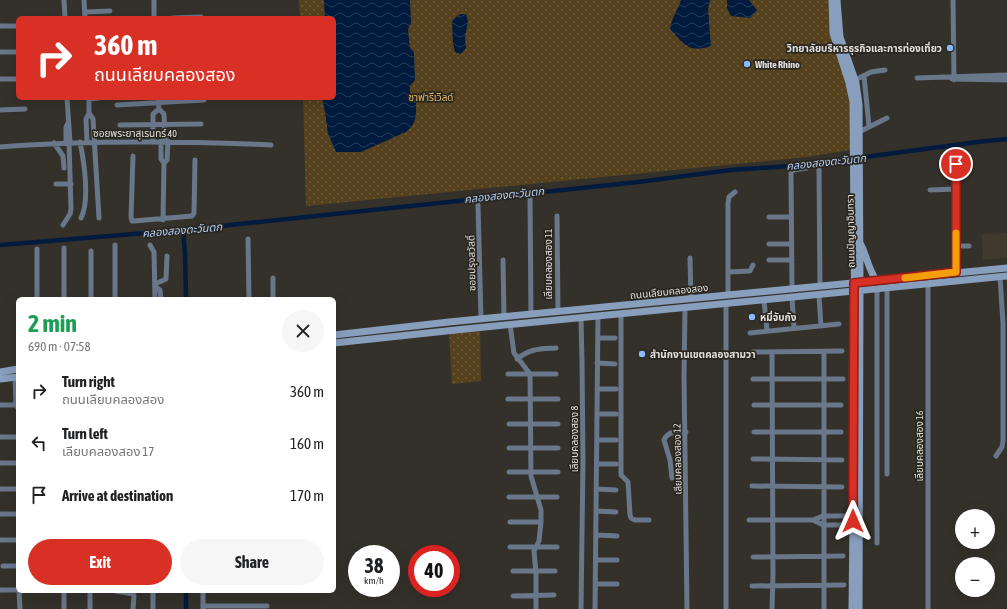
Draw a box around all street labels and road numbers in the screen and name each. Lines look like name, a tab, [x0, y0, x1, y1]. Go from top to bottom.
street label: ซอยพระยาสุเรนทร์ 40	[93, 128, 177, 140]
street label: ถนนปัญญาอินทรา	[844, 194, 857, 268]
street label: เลียบคลองสอง 11	[543, 228, 554, 300]
street label: ซอยปรุงสวัสดิ์	[465, 235, 478, 291]
street label: ถนนเลียบคลองสอง	[629, 282, 709, 301]
street label: เลียบคลองสอง 8	[569, 406, 580, 472]
street label: เลียบคลองสอง 16	[914, 410, 925, 482]
street label: เลียบคลองสอง 12	[671, 423, 684, 495]

